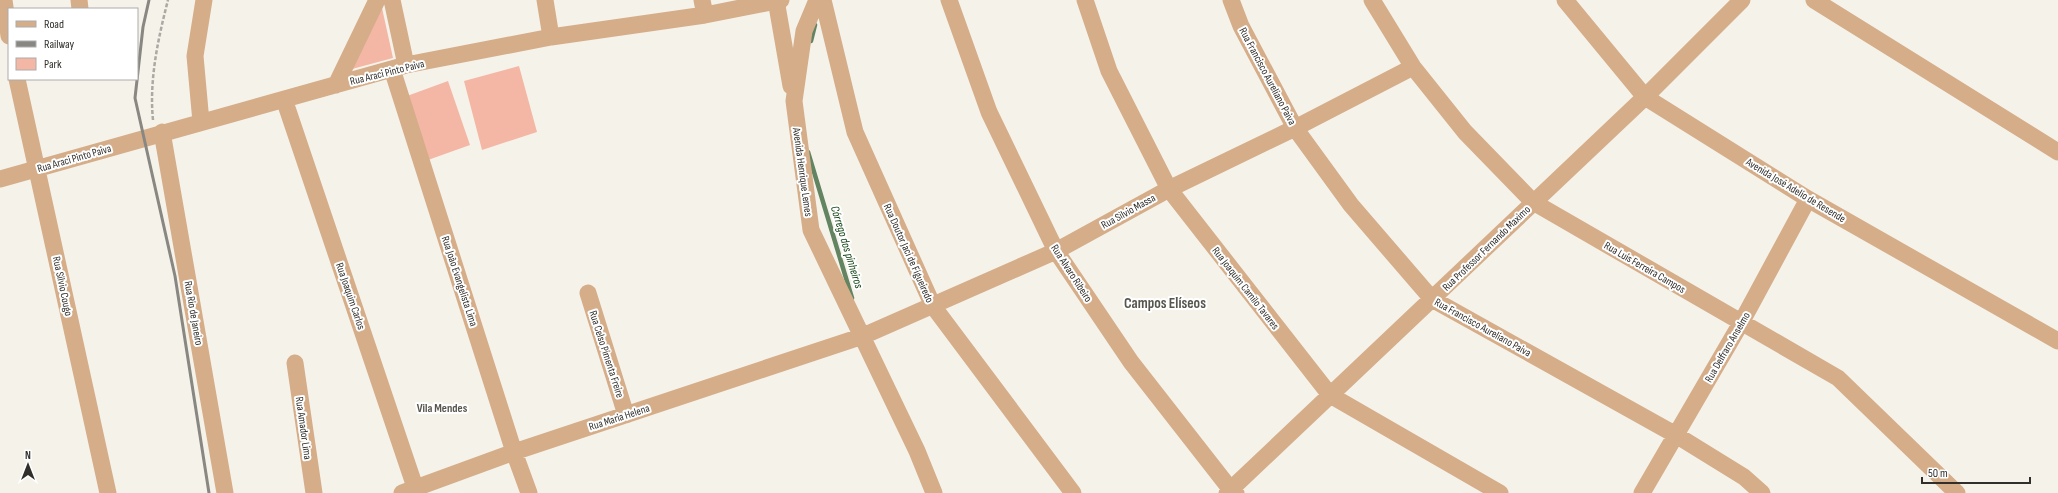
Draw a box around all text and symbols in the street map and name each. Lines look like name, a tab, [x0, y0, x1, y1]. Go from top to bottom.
legend	[8, 8, 138, 80]
text: Road	[44, 17, 64, 32]
street label: Rua Francisco Aureliano Paiva	[1236, 25, 1299, 127]
text: Railway	[44, 37, 75, 52]
text: Park	[44, 57, 62, 72]
street label: Rua Araci Pinto Paiva	[349, 57, 426, 88]
street label: Avenida Henrique Lemes	[790, 126, 815, 217]
street label: Rua Araci Pinto Paiva	[36, 142, 113, 175]
street label: Avenida José Adelio de Resende	[1743, 155, 1848, 225]
street label: Rua Silvio Massa	[1099, 191, 1158, 232]
street label: Rua Doutor Jaci de Figueiredo	[881, 202, 936, 305]
street label: Rua Professor Fernando Maximo	[1440, 203, 1533, 294]
water label: Córrego dos pinheiros	[827, 204, 866, 291]
street label: Rua João Evangelista Lima	[439, 234, 480, 328]
street label: Rua Luis Ferreira Campos	[1602, 239, 1688, 296]
street label: Rua Alvaro Ribeiro	[1048, 242, 1095, 305]
street label: Rua Joaquim Camilo Tavares	[1209, 244, 1282, 332]
street label: Rua Silvio Cougo	[50, 255, 75, 317]
street label: Rua Joaquim Carlos	[333, 261, 368, 331]
street label: Rua Rio de Janeiro	[181, 280, 206, 347]
district label: Campos Elíseos	[1124, 294, 1206, 313]
street label: Rua Francisco Aureliano Paiva	[1432, 296, 1533, 359]
street label: Rua Celso Pimenta Freire	[586, 309, 627, 399]
street label: Rua Delfraro Anselmo	[1702, 309, 1753, 385]
street label: Rua Amador Lima	[293, 396, 314, 460]
district label: Vila Mendes	[417, 401, 468, 416]
street label: Rua Maria Helena	[587, 402, 651, 433]
north arrow	[8, 445, 48, 485]
text: N	[25, 449, 31, 462]
scale bar	[1922, 459, 2030, 485]
text: 50 m	[1928, 466, 1948, 481]

